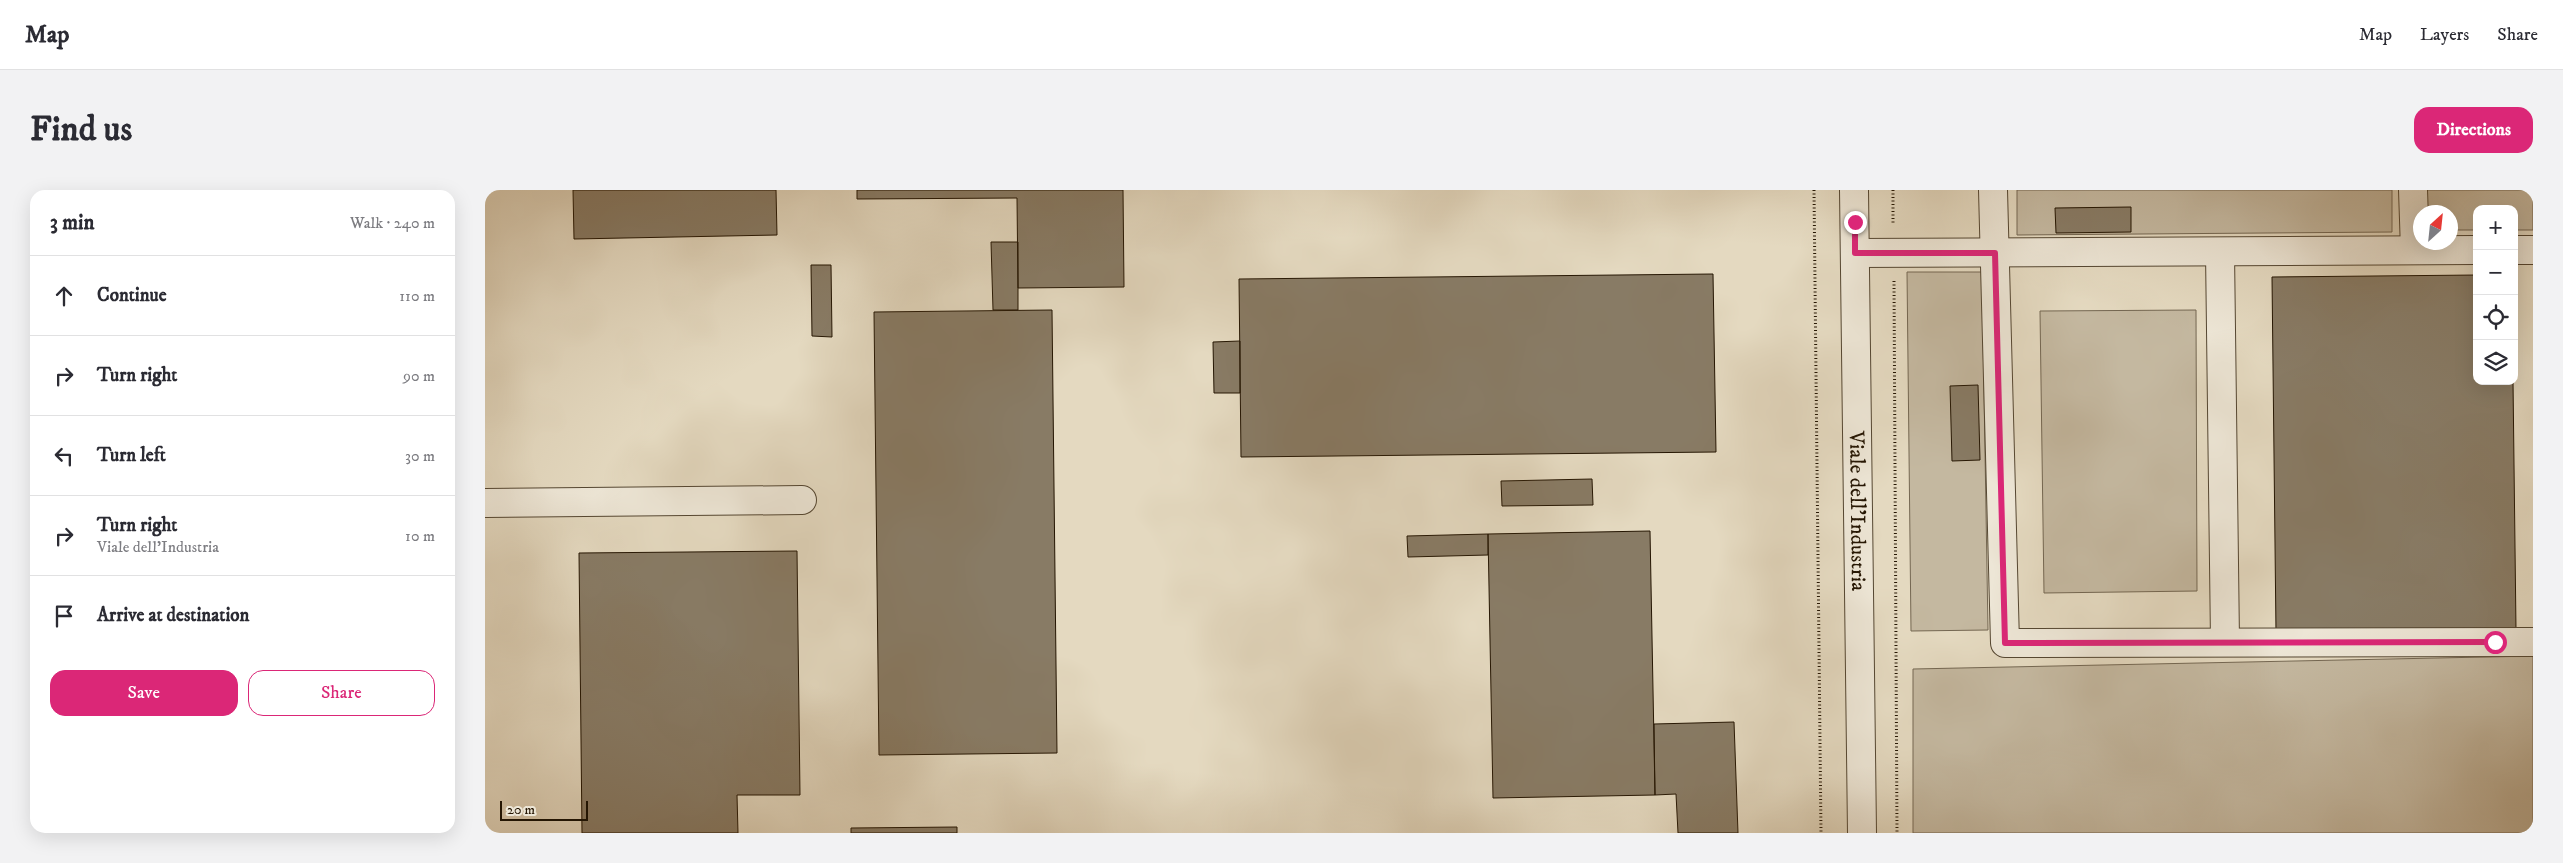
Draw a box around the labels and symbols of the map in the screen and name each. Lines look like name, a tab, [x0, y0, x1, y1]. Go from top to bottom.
north arrow	[2413, 205, 2458, 250]
route end	[1844, 211, 1867, 234]
street label: Viale dell'Industria	[1843, 430, 1871, 591]
route start	[2484, 631, 2507, 654]
scale bar	[500, 798, 587, 821]

